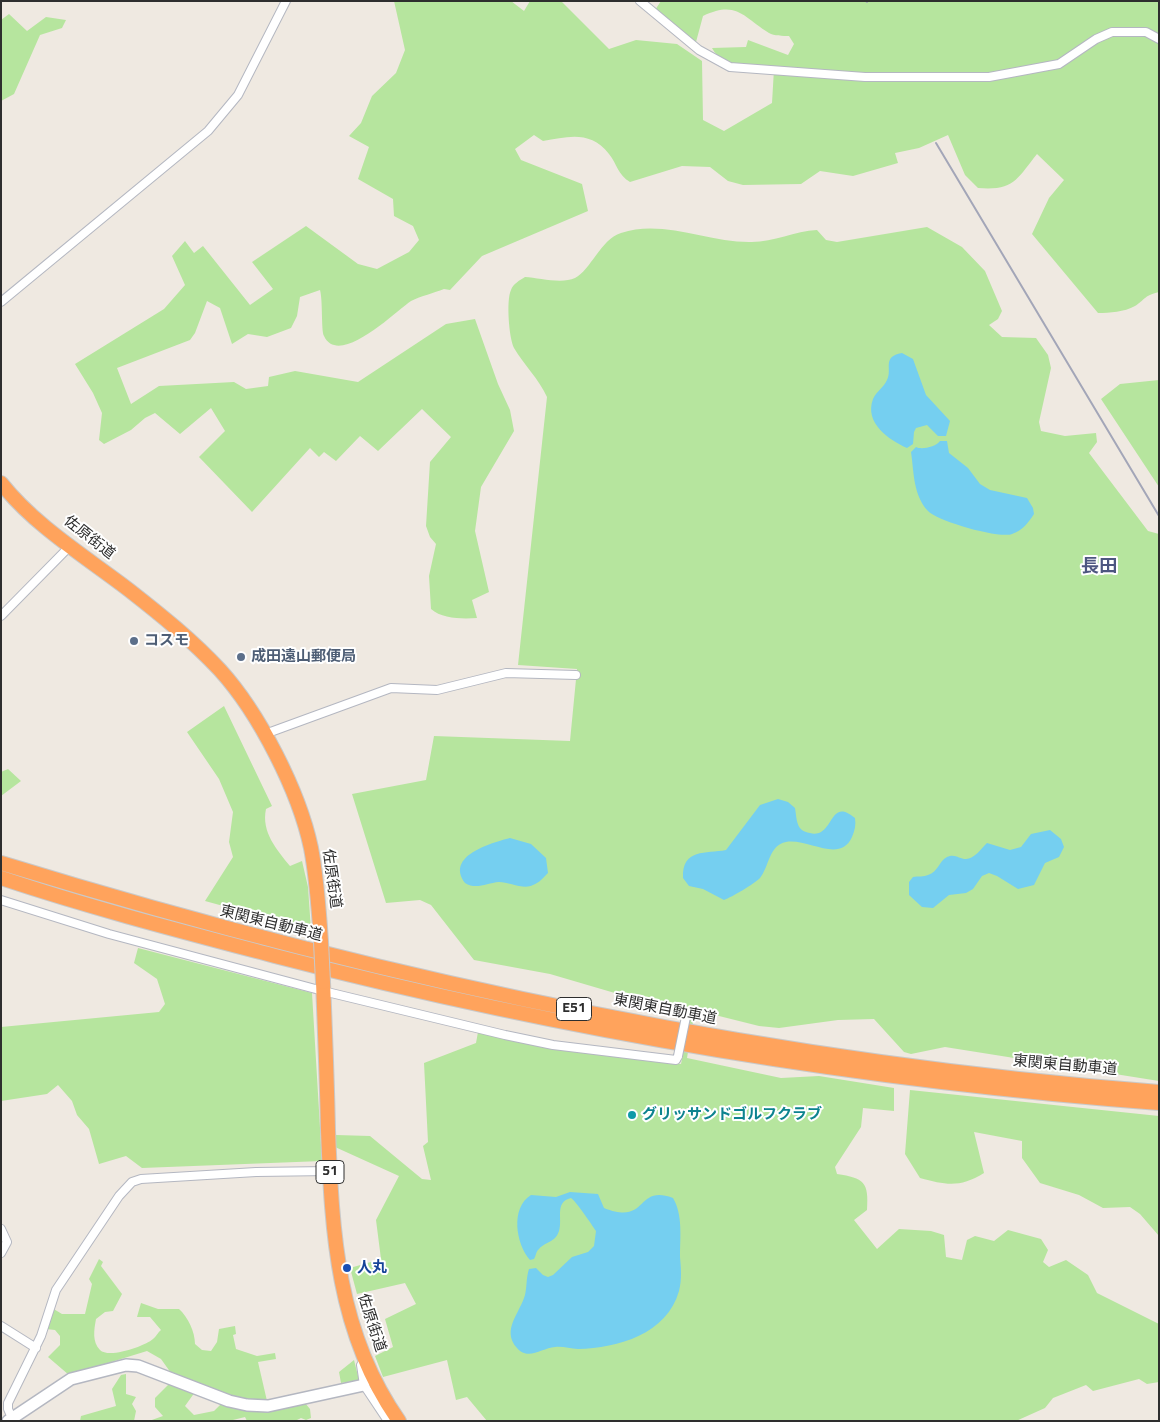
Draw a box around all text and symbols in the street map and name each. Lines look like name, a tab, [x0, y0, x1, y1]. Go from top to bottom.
street label: 佐原街道	[60, 512, 118, 564]
district label: 長田	[1081, 557, 1117, 579]
place label: コスモ	[144, 632, 189, 650]
marker: コスモ	[128, 635, 140, 647]
place label: 成田遠山郵便局	[251, 648, 356, 666]
marker: 成田遠山郵便局	[235, 651, 247, 663]
street label: 佐原街道	[318, 848, 344, 910]
street label: 東関東自動車道	[218, 903, 324, 945]
street label: 東関東自動車道	[612, 991, 718, 1029]
road number: E51	[556, 998, 592, 1021]
street label: 東関東自動車道	[1012, 1052, 1118, 1080]
place label: グリッサンドゴルフクラブ	[642, 1106, 822, 1124]
marker: グリッサンドゴルフクラブ	[626, 1109, 638, 1121]
road number: 51	[316, 1160, 344, 1184]
place label: 人丸	[357, 1259, 387, 1277]
marker: 人丸	[341, 1262, 353, 1274]
street label: 佐原街道	[353, 1292, 389, 1354]

